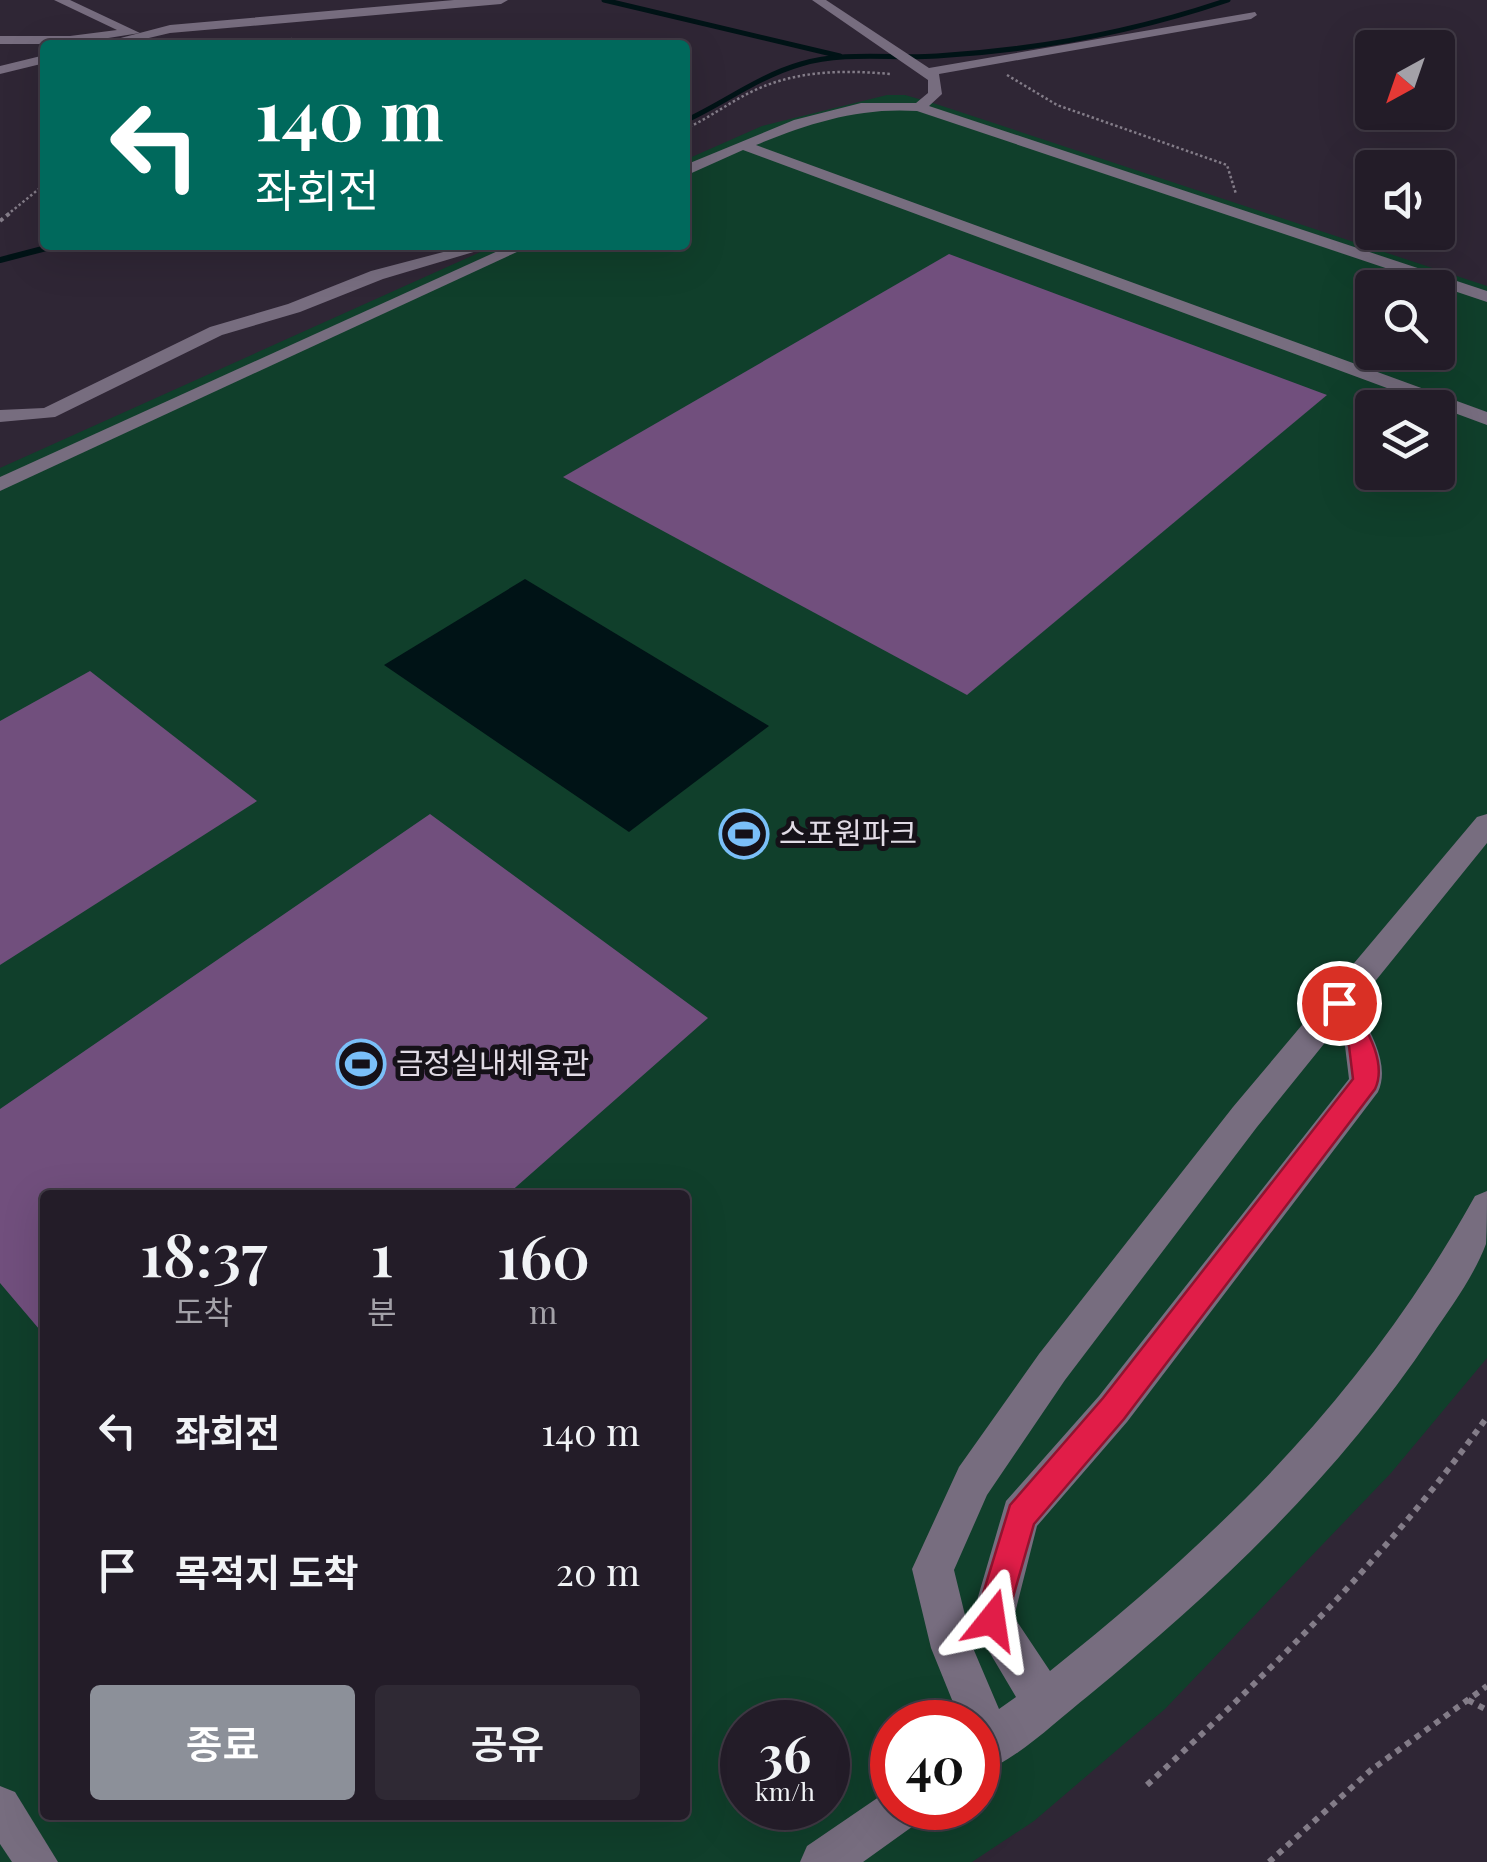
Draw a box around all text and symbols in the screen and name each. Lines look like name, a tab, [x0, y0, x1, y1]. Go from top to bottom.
north arrow	[1355, 30, 1455, 130]
map controls	[1355, 30, 1455, 490]
text: 140 m	[255, 65, 444, 159]
icon: left	[90, 80, 220, 210]
button: sound	[1355, 150, 1455, 250]
text: 좌회전	[255, 158, 379, 218]
button: search	[1355, 270, 1455, 370]
button: layers	[1355, 390, 1455, 490]
sports icon: 스포원파크	[718, 808, 770, 860]
place label: 스포원파크	[779, 812, 917, 852]
pin	[1297, 961, 1382, 1046]
icon: arrive	[1312, 976, 1367, 1031]
sports icon: 금정실내체육관	[335, 1038, 387, 1090]
place label: 금정실내체육관	[396, 1042, 589, 1082]
text: 18:37	[140, 1212, 267, 1292]
text: 1	[371, 1212, 393, 1292]
text: 160	[497, 1214, 590, 1294]
text: 도착	[174, 1289, 233, 1332]
text: 분	[367, 1289, 397, 1332]
text: m	[529, 1289, 558, 1332]
icon: left	[90, 1403, 145, 1458]
text: 140 m	[541, 1405, 640, 1456]
text: 좌회전	[175, 1406, 280, 1457]
icon: arrive	[90, 1543, 145, 1598]
text: 20 m	[556, 1545, 640, 1596]
text: 목적지 도착	[175, 1546, 359, 1597]
position arrow	[940, 1568, 1044, 1672]
button: 종료	[90, 1685, 355, 1800]
button: 공유	[375, 1685, 640, 1800]
speed limit sign: 40	[870, 1700, 1000, 1830]
text: 36	[759, 1719, 811, 1786]
text: km/h	[755, 1774, 815, 1807]

